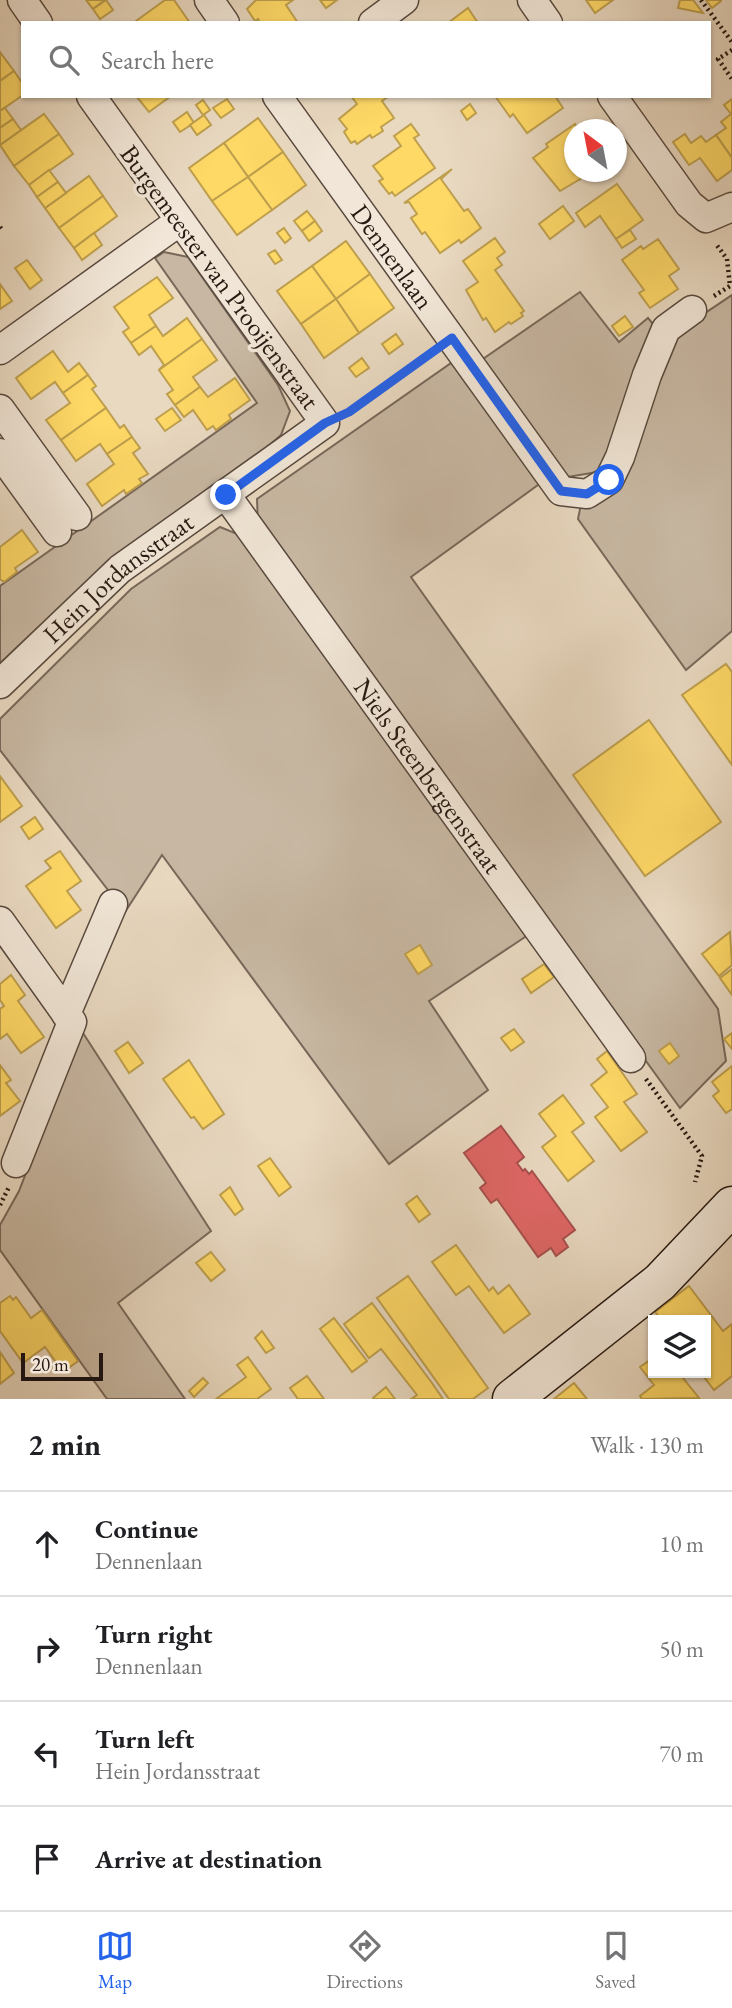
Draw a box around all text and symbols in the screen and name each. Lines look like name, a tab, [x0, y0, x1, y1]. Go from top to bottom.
search box	[21, 21, 711, 98]
icon: search	[45, 41, 83, 79]
text: Search here	[101, 43, 214, 77]
north arrow	[564, 119, 627, 182]
street label: Burgemeester van Prooijenstraat	[112, 138, 328, 416]
street label: Dennenlaan	[343, 197, 442, 316]
route start	[593, 464, 624, 495]
route end	[210, 479, 241, 510]
street label: Hein Jordansstraat	[36, 505, 200, 651]
street label: Niels Steenbergenstraat	[346, 672, 510, 880]
map controls	[648, 1315, 711, 1378]
button: layers	[648, 1315, 711, 1378]
scale bar	[21, 1350, 103, 1382]
text: 20 m	[32, 1352, 69, 1377]
text: 2 min	[28, 1425, 101, 1464]
text: Walk · 130 m	[590, 1430, 704, 1460]
text: Continue	[95, 1512, 198, 1546]
icon: ahead	[28, 1525, 66, 1563]
text: 10 m	[659, 1529, 704, 1559]
text: Dennenlaan	[95, 1546, 203, 1576]
text: Turn right	[95, 1617, 213, 1651]
icon: right	[28, 1630, 66, 1668]
text: 50 m	[659, 1634, 704, 1664]
text: Dennenlaan	[95, 1651, 203, 1681]
text: Turn left	[95, 1722, 194, 1756]
icon: left	[28, 1735, 66, 1773]
text: 70 m	[659, 1739, 704, 1769]
text: Hein Jordansstraat	[95, 1756, 260, 1786]
icon: arrive	[28, 1840, 66, 1878]
text: Arrive at destination	[95, 1842, 322, 1876]
tab: Map	[96, 1927, 134, 1994]
tab: Directions	[326, 1927, 403, 1994]
tab: Saved	[595, 1927, 636, 1994]

